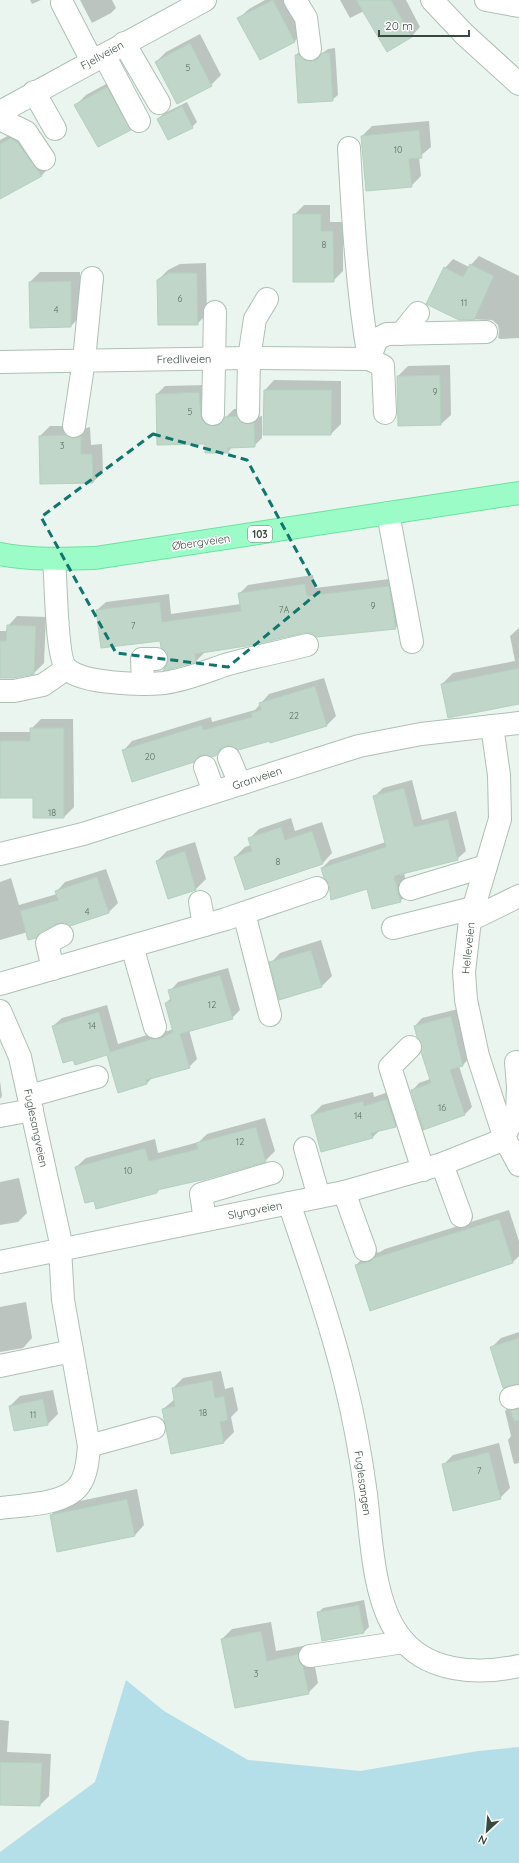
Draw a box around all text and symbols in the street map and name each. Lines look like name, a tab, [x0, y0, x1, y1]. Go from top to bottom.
scale bar	[379, 12, 469, 38]
text: 20 m	[385, 18, 413, 33]
street label: Fjellveien	[78, 37, 126, 73]
house number: 5	[186, 62, 191, 73]
house number: 10	[394, 144, 402, 155]
house number: 8	[322, 239, 327, 250]
house number: 6	[178, 293, 183, 304]
house number: 11	[461, 297, 467, 308]
house number: 4	[54, 304, 59, 315]
street label: Fredliveien	[156, 352, 212, 366]
house number: 9	[432, 386, 438, 397]
house number: 5	[188, 406, 193, 417]
house number: 3	[60, 440, 65, 451]
road number: 103	[248, 526, 272, 542]
street label: Øbergveien	[171, 531, 231, 553]
house number: 9	[370, 600, 376, 611]
house number: 7A	[279, 604, 289, 615]
house number: 7	[131, 620, 136, 631]
house number: 22	[289, 710, 299, 721]
house number: 20	[145, 751, 155, 762]
street label: Granveien	[230, 763, 284, 793]
house number: 18	[48, 807, 56, 818]
house number: 8	[276, 856, 281, 867]
house number: 4	[85, 906, 90, 917]
street label: Helleveien	[458, 921, 478, 975]
house number: 12	[208, 999, 216, 1010]
house number: 14	[88, 1020, 96, 1031]
street label: Fuglesangveien	[21, 1088, 51, 1168]
house number: 16	[438, 1102, 446, 1113]
house number: 14	[354, 1110, 362, 1121]
house number: 12	[236, 1136, 244, 1147]
house number: 10	[124, 1165, 132, 1176]
street label: Slyngveien	[227, 1198, 283, 1222]
house number: 18	[199, 1407, 207, 1418]
house number: 11	[30, 1409, 36, 1420]
street label: Fuglesangen	[352, 1450, 374, 1516]
house number: 7	[477, 1465, 482, 1476]
house number: 3	[254, 1668, 259, 1679]
north arrow	[467, 1811, 507, 1851]
text: N	[476, 1832, 489, 1848]

